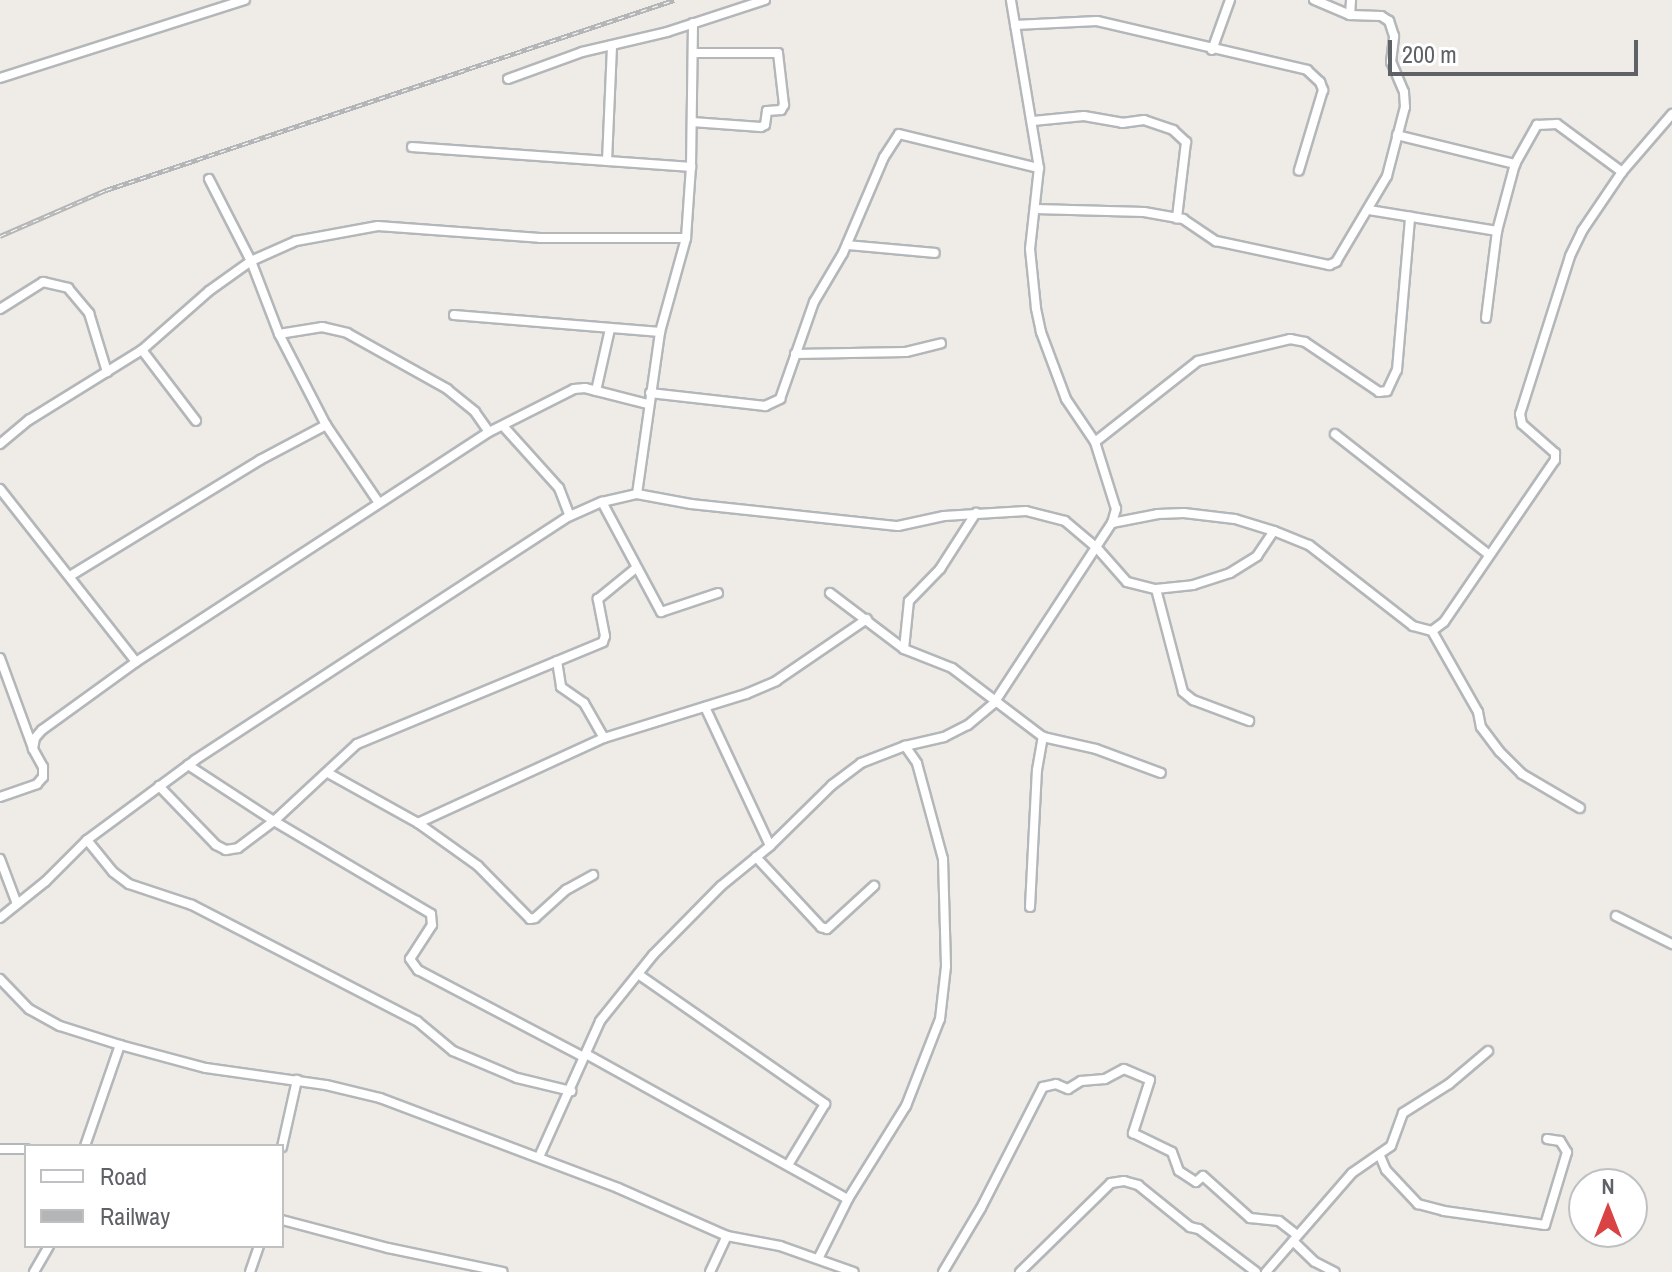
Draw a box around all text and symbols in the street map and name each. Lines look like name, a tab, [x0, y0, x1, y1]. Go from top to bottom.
scale bar	[1392, 24, 1642, 74]
text: 200 m	[1402, 38, 1457, 70]
legend	[24, 1144, 284, 1248]
text: Road	[100, 1160, 147, 1192]
north arrow	[1568, 1168, 1648, 1248]
text: N	[1601, 1171, 1615, 1201]
text: Railway	[100, 1200, 170, 1232]

